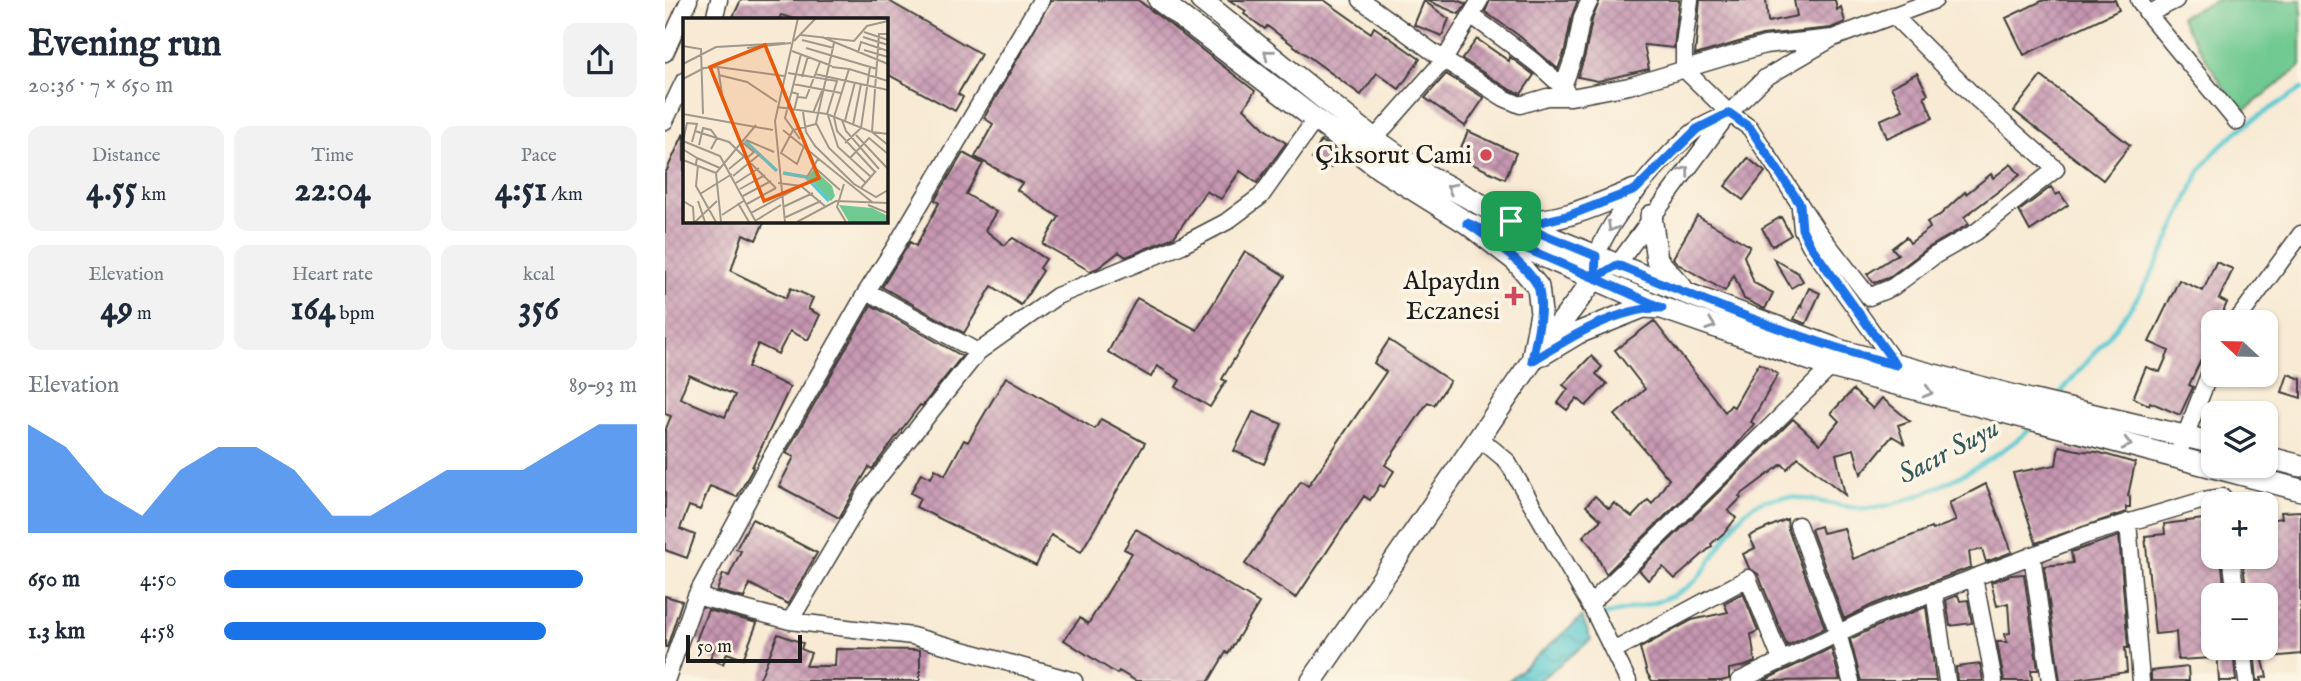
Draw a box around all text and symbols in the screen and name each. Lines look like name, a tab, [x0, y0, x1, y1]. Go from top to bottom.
inset map	[683, 18, 887, 222]
text: Evening run	[28, 21, 222, 69]
button: share	[563, 23, 637, 97]
one-way arrow	[1263, 50, 1276, 62]
text: 20:36 · 7 × 650 m	[28, 71, 173, 100]
place label: Çıksorut Cami	[1315, 139, 1472, 172]
text: Distance	[92, 144, 161, 168]
text: Time	[311, 144, 354, 168]
text: Pace	[521, 144, 557, 168]
marker: Çıksorut Cami	[1478, 147, 1494, 163]
one-way arrow	[1677, 166, 1690, 178]
text: 4.55	[86, 168, 137, 213]
text: 22:04	[294, 168, 371, 213]
text: 4:51	[495, 168, 547, 213]
text: km	[137, 183, 166, 207]
text: /km	[547, 183, 583, 207]
one-way arrow	[1446, 183, 1458, 196]
pin	[1481, 191, 1541, 251]
icon: arrive	[1492, 202, 1530, 240]
one-way arrow	[1607, 220, 1620, 233]
text: Elevation	[88, 263, 164, 287]
text: Heart rate	[292, 263, 373, 287]
text: kcal	[523, 263, 555, 287]
place label: Alpaydın Eczanesi	[1402, 265, 1500, 328]
text: 49	[101, 287, 133, 332]
text: 164	[290, 287, 335, 332]
text: 356	[519, 287, 559, 332]
marker: Alpaydın Eczanesi	[1506, 288, 1522, 304]
text: m	[133, 302, 152, 326]
text: bpm	[335, 302, 375, 326]
north arrow	[2201, 310, 2279, 387]
map controls	[2201, 310, 2278, 660]
one-way arrow	[1704, 317, 1716, 331]
text: Elevation	[28, 371, 119, 400]
text: 89–93 m	[569, 371, 637, 400]
one-way arrow	[1922, 384, 1934, 398]
button: layers	[2201, 401, 2278, 478]
water label: Sacır Suyu	[1892, 411, 2006, 493]
one-way arrow	[2121, 436, 2133, 450]
button: +	[2201, 492, 2278, 569]
text: 650 m	[28, 565, 80, 594]
text: 4:50	[140, 565, 177, 594]
button: −	[2201, 583, 2278, 660]
text: 1.3 km	[28, 617, 85, 646]
text: 4:58	[140, 617, 175, 646]
scale bar	[686, 632, 801, 664]
text: 50 m	[697, 635, 732, 659]

